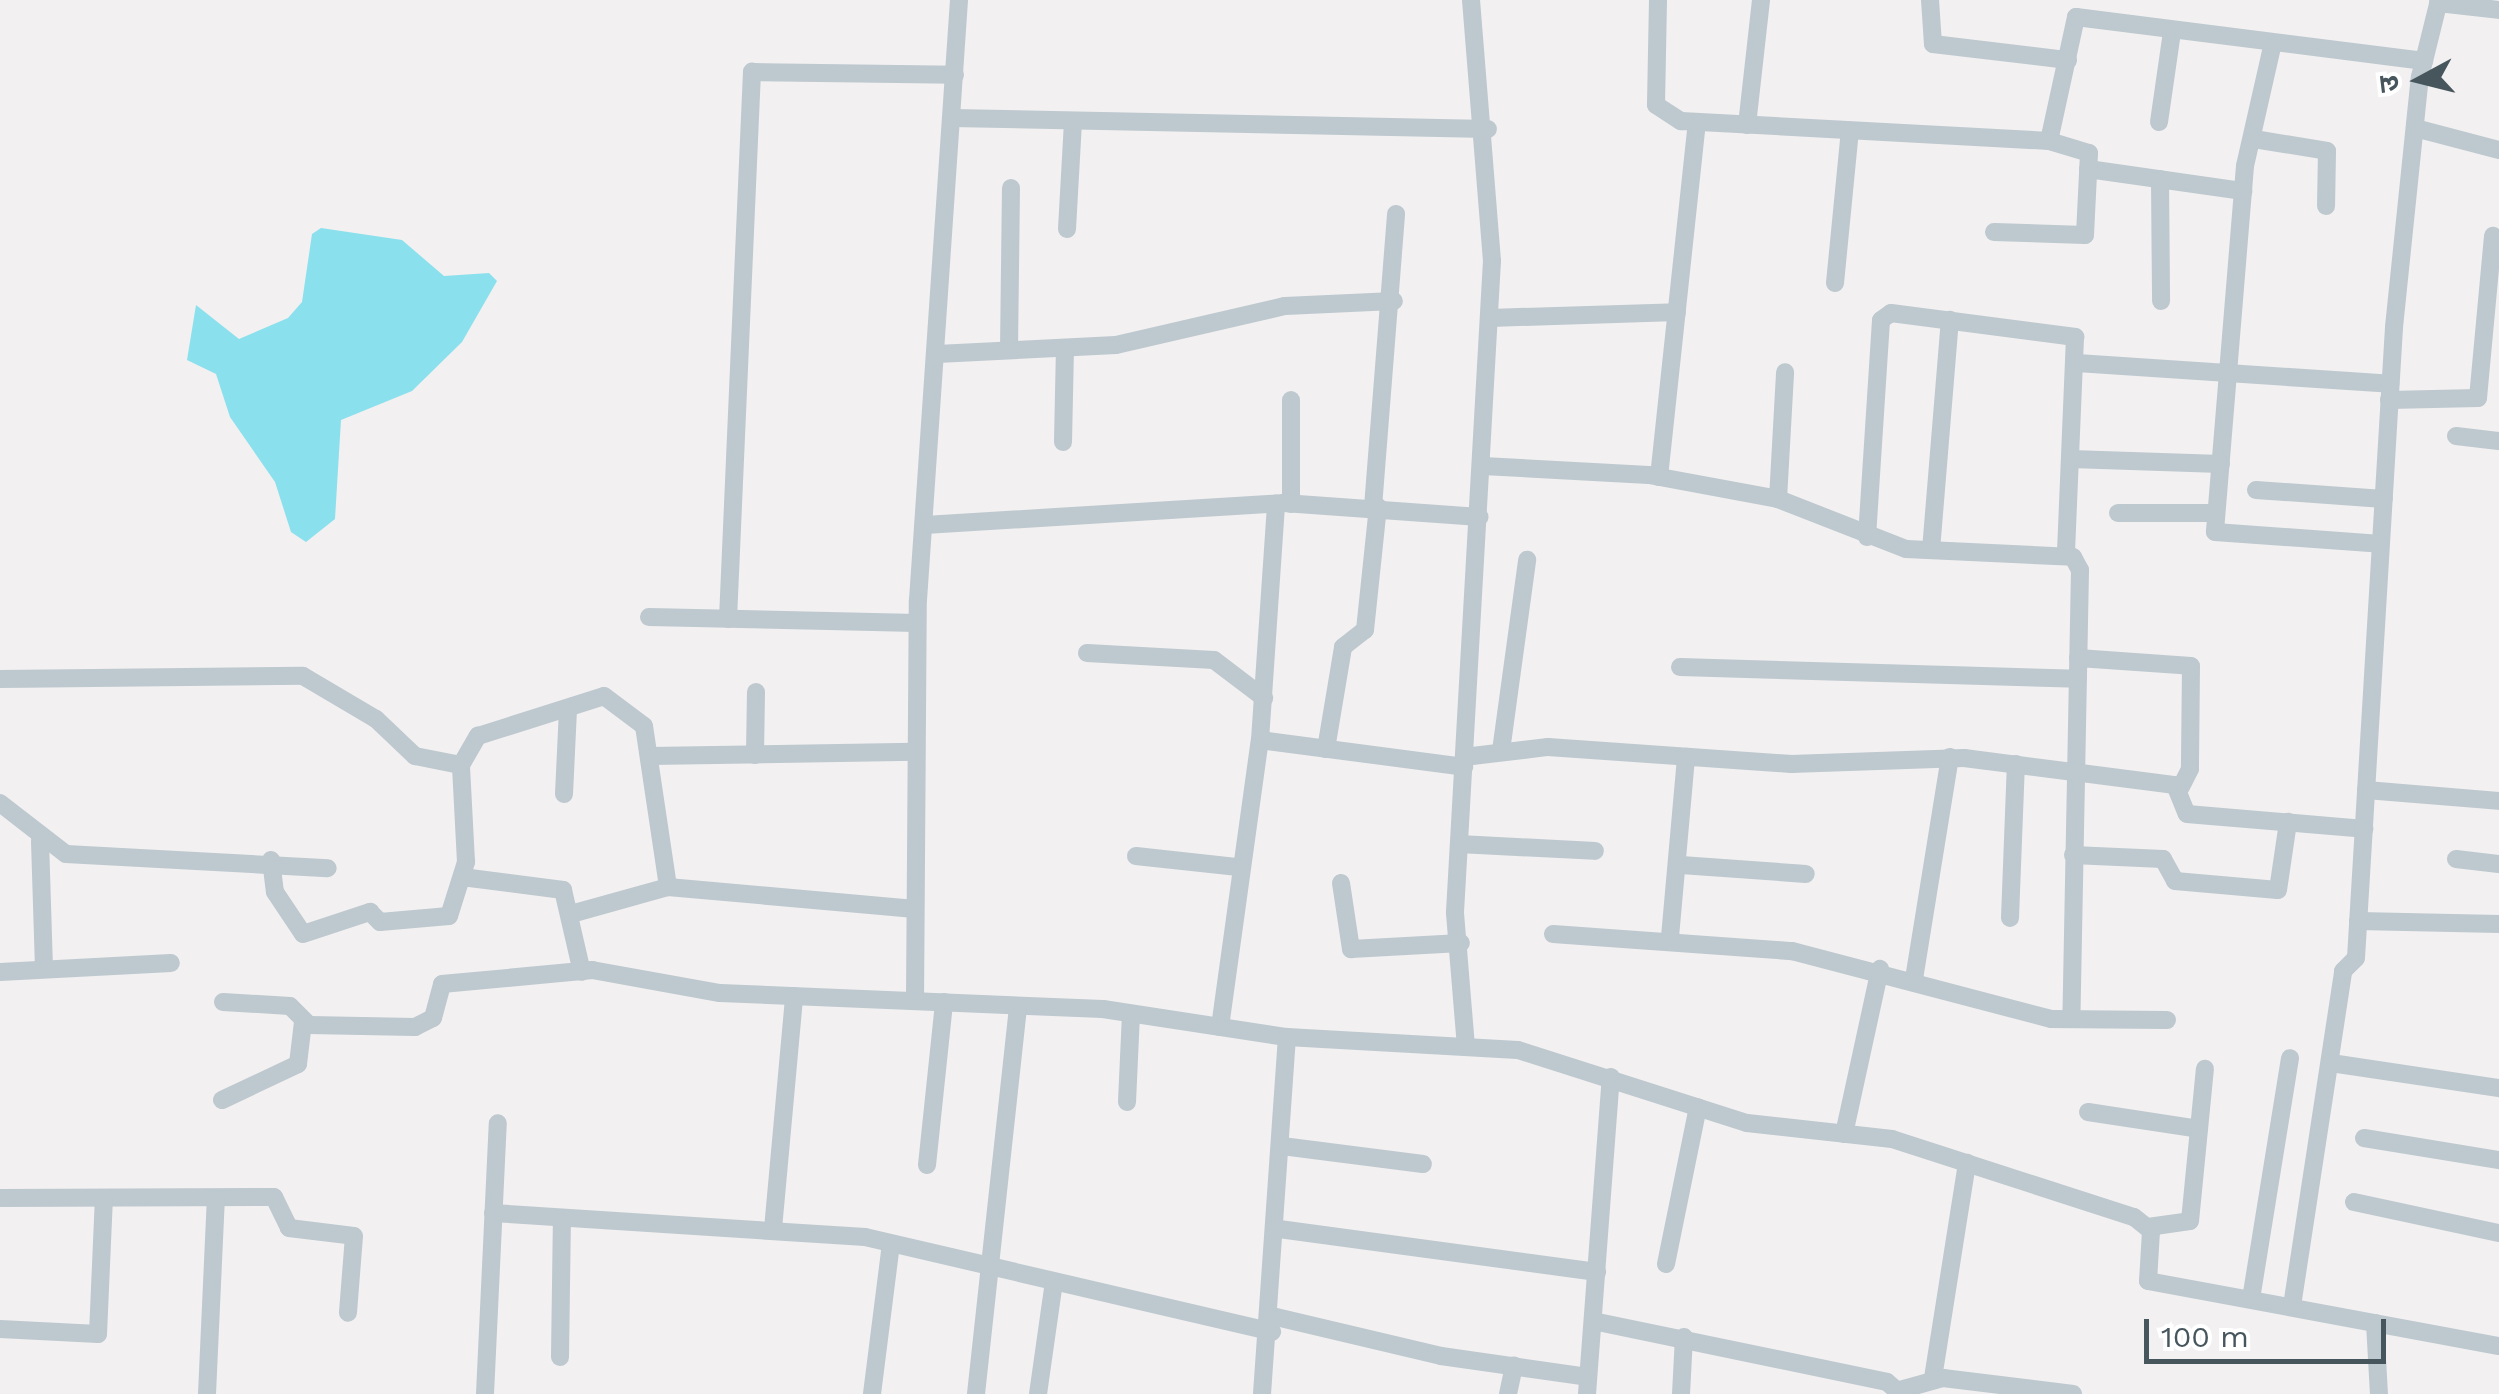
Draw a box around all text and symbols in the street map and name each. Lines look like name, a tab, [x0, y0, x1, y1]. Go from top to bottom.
north arrow	[2369, 30, 2469, 130]
text: उ	[2371, 74, 2406, 94]
scale bar	[2149, 1299, 2392, 1361]
text: 100 m	[2161, 1319, 2249, 1354]

